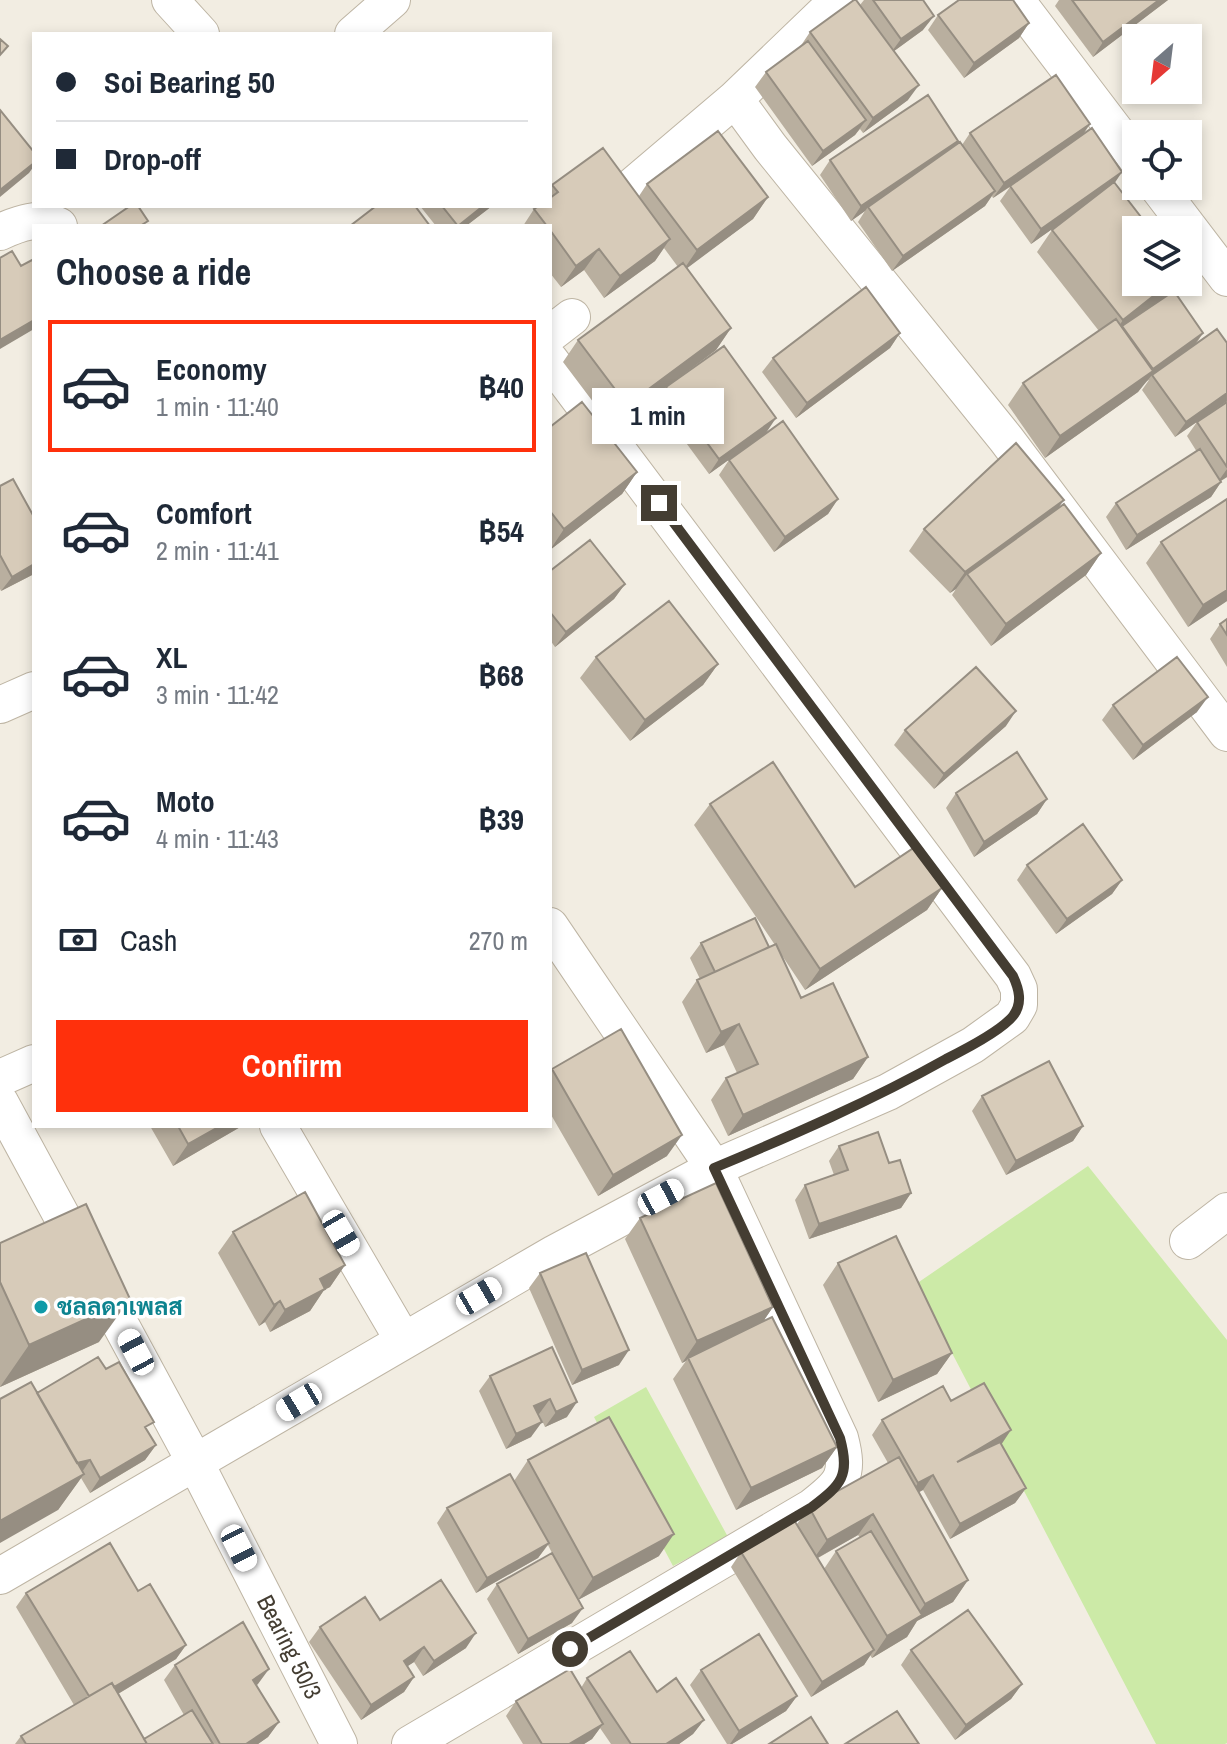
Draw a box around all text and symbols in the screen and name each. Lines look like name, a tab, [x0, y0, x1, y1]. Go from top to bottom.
north arrow	[1122, 24, 1202, 104]
map controls	[1122, 24, 1202, 296]
text: Soi Bearing 50	[104, 62, 275, 102]
button: locate	[1122, 120, 1202, 200]
text: Drop-off	[104, 139, 201, 179]
button: layers	[1122, 216, 1202, 296]
text: Choose a ride	[56, 248, 251, 296]
text: Economy	[156, 349, 267, 389]
icon: car	[60, 350, 132, 422]
text: ฿40	[479, 367, 524, 407]
callout: 1 min	[593, 387, 725, 443]
text: 1 min · 11:40	[156, 389, 279, 424]
text: 1 min	[630, 398, 686, 433]
route end	[641, 485, 677, 521]
text: Comfort	[156, 493, 252, 533]
icon: car	[60, 494, 132, 566]
text: ฿54	[479, 511, 524, 551]
text: 2 min · 11:41	[156, 533, 279, 568]
text: XL	[156, 637, 187, 677]
icon: car	[60, 638, 132, 710]
text: ฿68	[479, 655, 524, 695]
text: 3 min · 11:42	[156, 677, 279, 712]
text: Moto	[156, 781, 215, 821]
icon: car	[60, 782, 132, 854]
text: ฿39	[479, 799, 524, 839]
text: 4 min · 11:43	[156, 821, 279, 856]
icon: cash	[56, 918, 100, 962]
text: Cash	[120, 920, 177, 960]
text: 270 m	[469, 923, 528, 958]
button: Confirm	[56, 1020, 528, 1112]
car	[634, 1175, 688, 1219]
car	[319, 1206, 363, 1260]
car	[452, 1274, 506, 1318]
place label: ชลลดาเพลส	[57, 1290, 183, 1322]
marker: ชลลดาเพลส	[32, 1298, 50, 1316]
car	[114, 1325, 158, 1379]
car	[272, 1379, 326, 1425]
car	[217, 1521, 261, 1575]
street label: Bearing 50/3	[250, 1589, 330, 1704]
route start	[552, 1631, 588, 1667]

